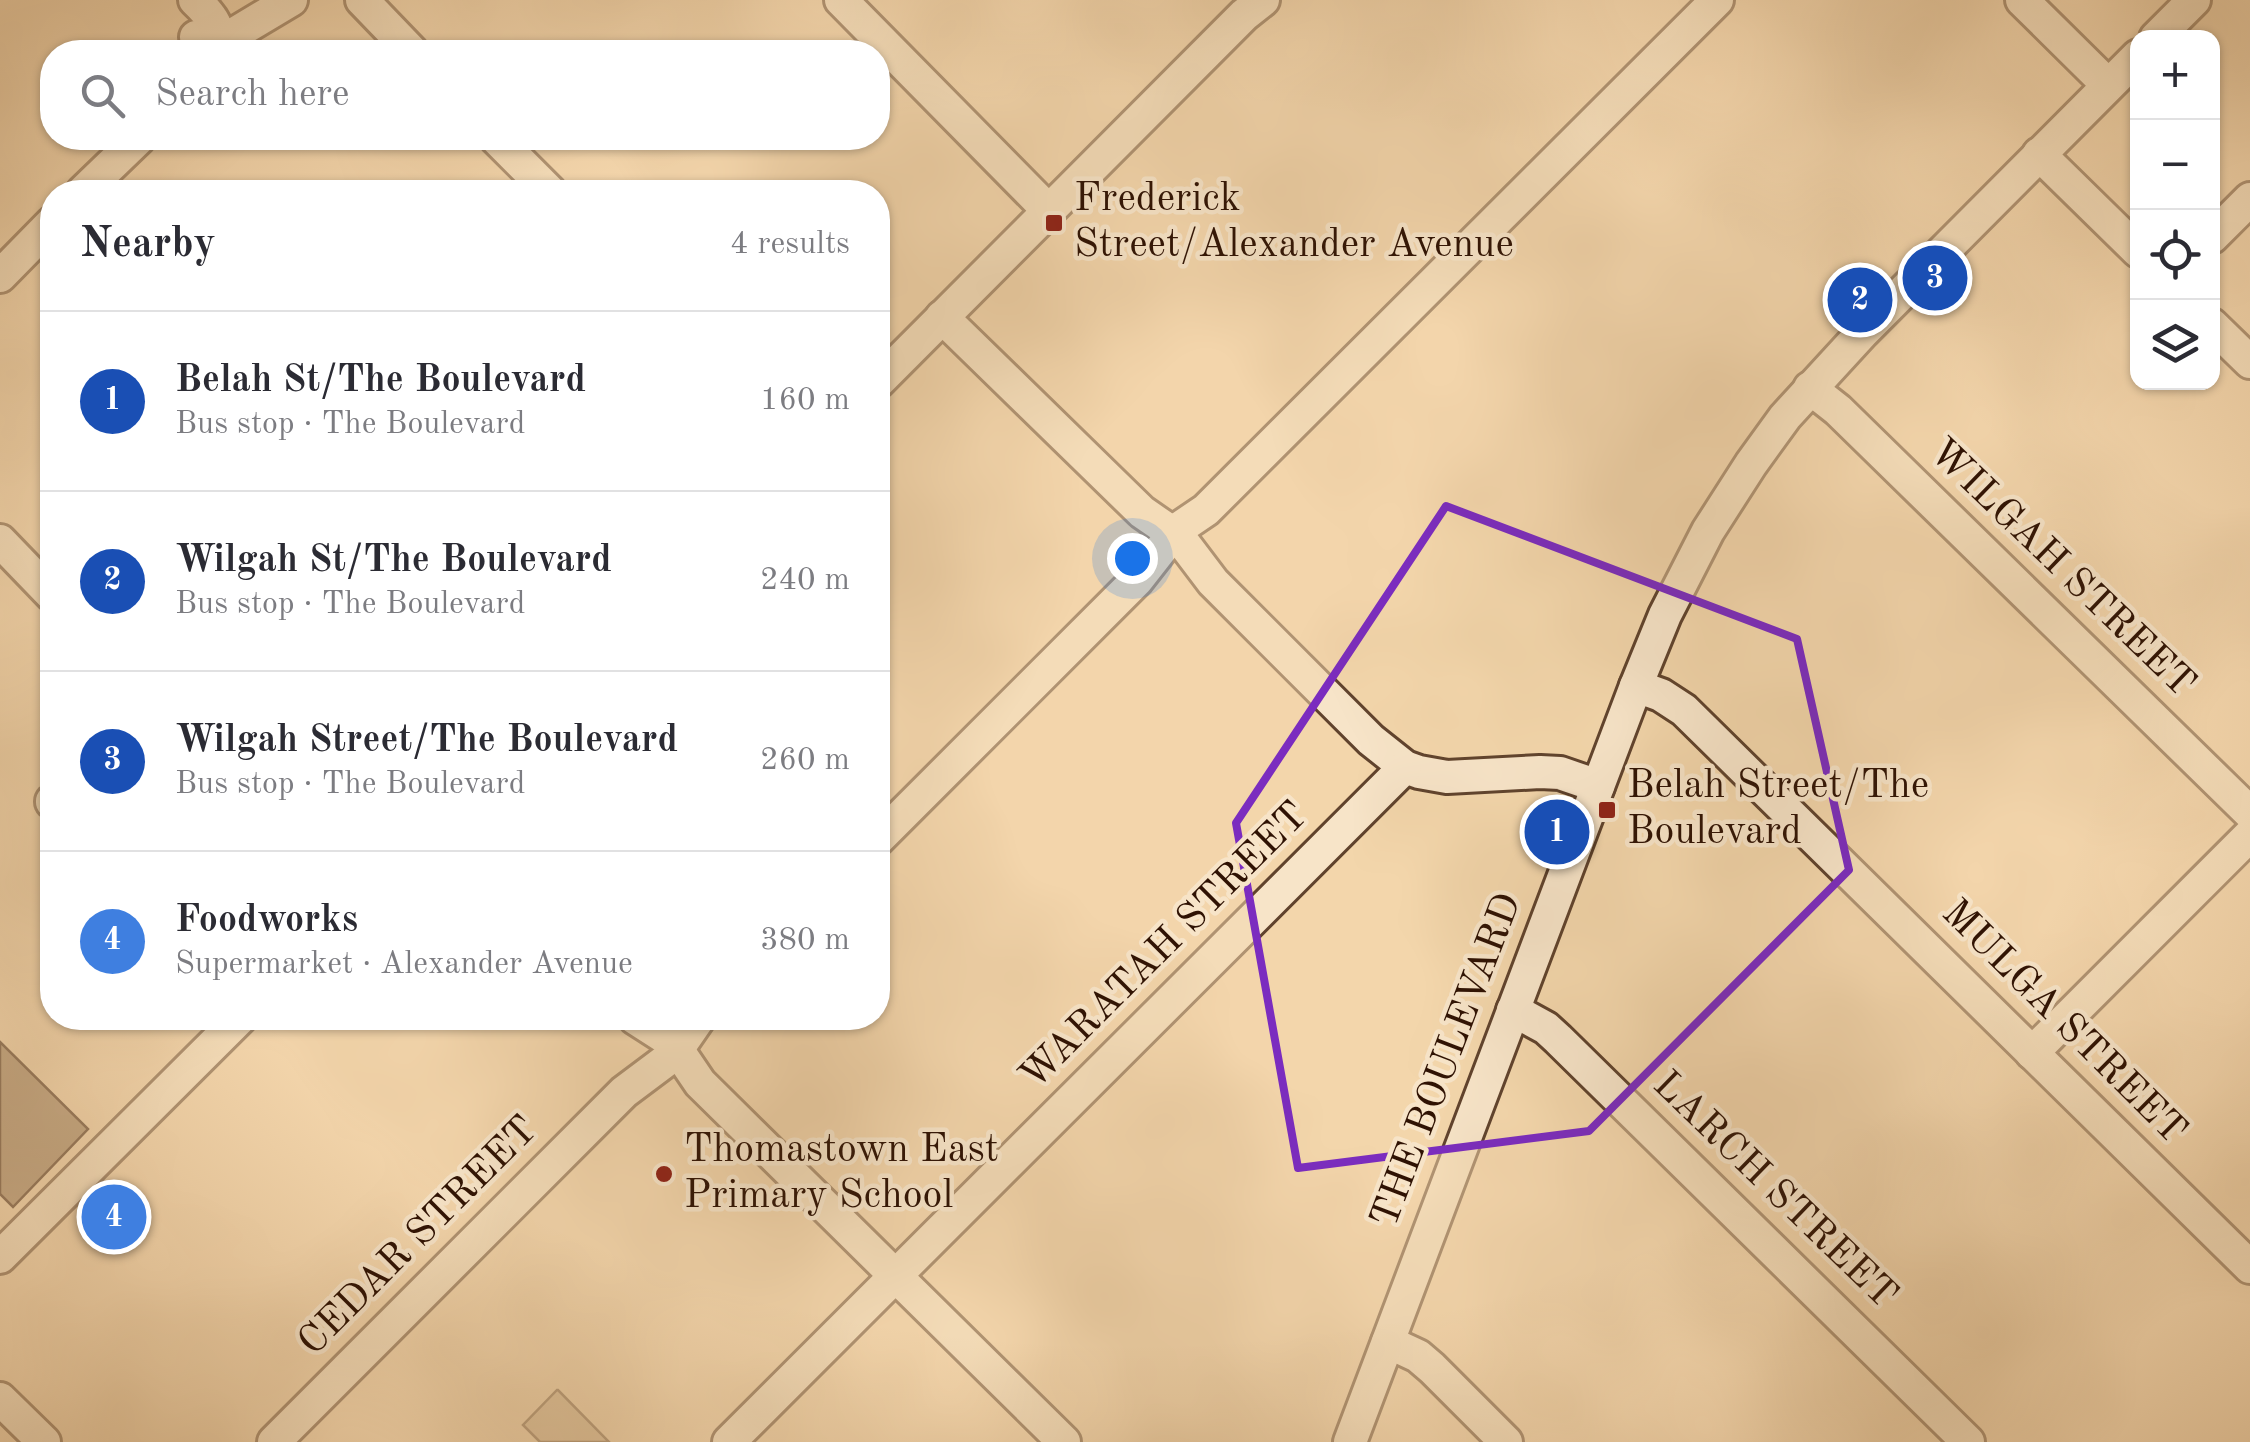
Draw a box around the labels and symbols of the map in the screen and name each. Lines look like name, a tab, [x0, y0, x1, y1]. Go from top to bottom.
place label: Frederick Street/Alexander Avenue	[1074, 180, 1514, 266]
marker: Frederick Street/Alexander Avenue	[1043, 212, 1065, 234]
pin: 3	[1902, 240, 1968, 316]
pin: 2	[1828, 262, 1892, 338]
street label: WILGAH STREET	[1921, 432, 2201, 706]
your location	[1107, 533, 1158, 584]
place label: Belah Street/The Boulevard	[1627, 767, 1929, 853]
pin: 1	[1524, 794, 1590, 870]
street label: WARATAH STREET	[1014, 796, 1316, 1098]
marker: Belah Street/The Boulevard	[1596, 799, 1618, 821]
street label: THE BOULEVARD	[1366, 888, 1530, 1234]
street label: MULGA STREET	[1933, 893, 2193, 1153]
street label: LARCH STREET	[1645, 1065, 1903, 1317]
street label: CEDAR STREET	[292, 1110, 546, 1364]
place label: Thomastown East Primary School	[684, 1131, 999, 1217]
marker: Thomastown East Primary School	[653, 1163, 675, 1185]
pin: 4	[82, 1180, 146, 1254]

